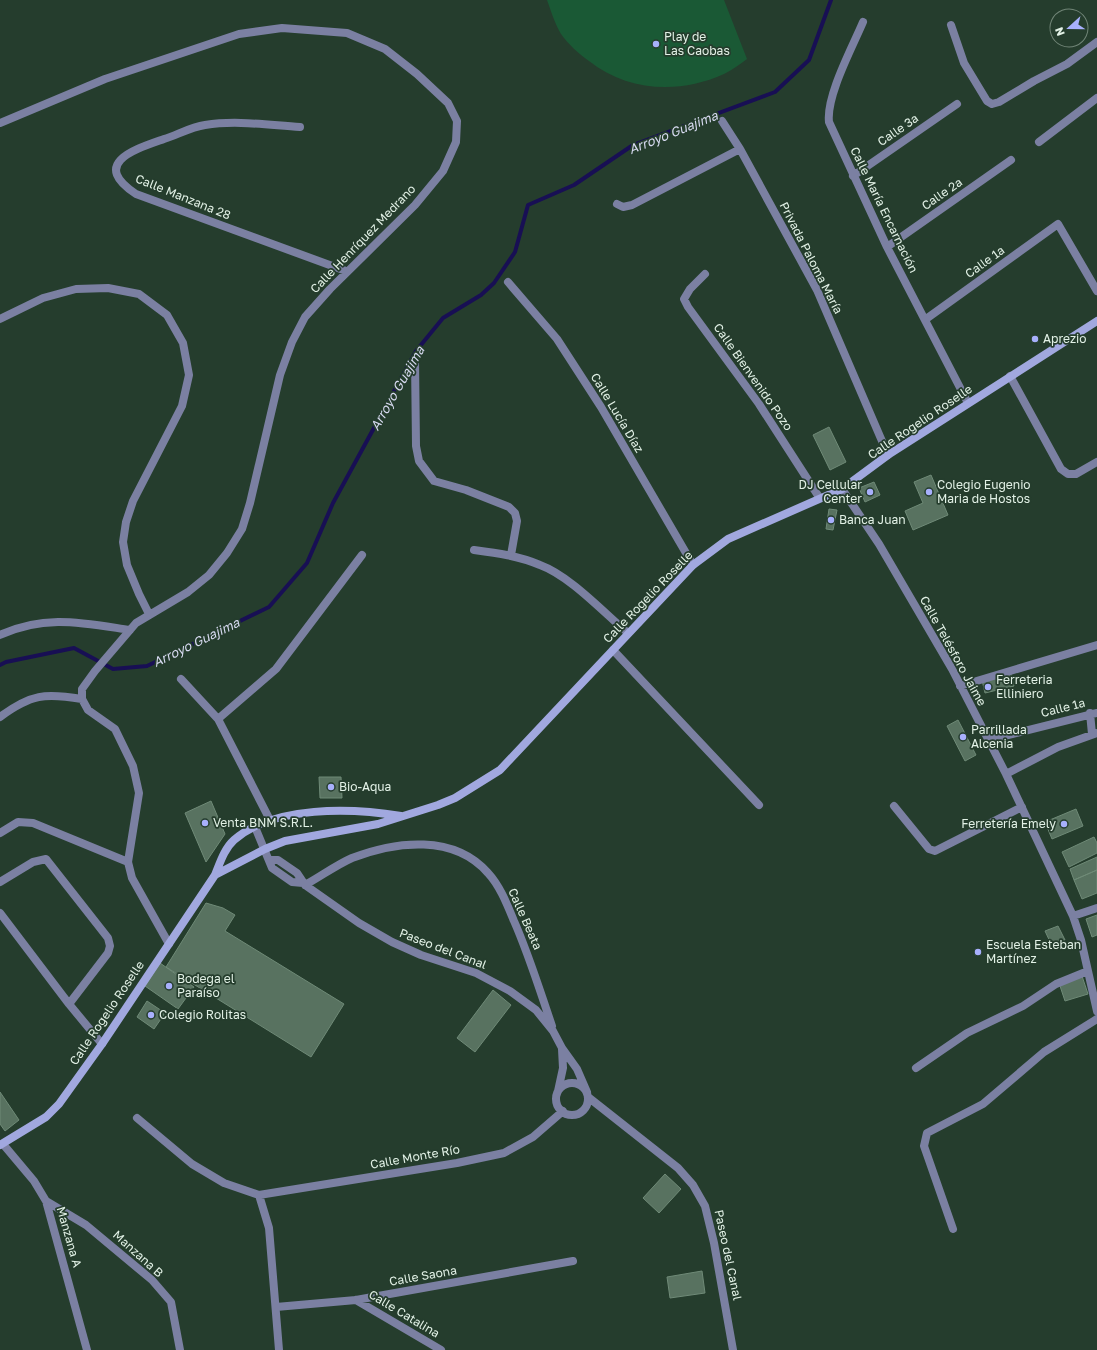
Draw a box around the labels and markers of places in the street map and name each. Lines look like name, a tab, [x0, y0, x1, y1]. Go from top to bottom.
place label: Play de Las Caobas	[664, 29, 730, 58]
marker: Play de Las Caobas	[651, 39, 661, 49]
place label: Aprezio	[1043, 331, 1086, 346]
marker: Aprezio	[1030, 334, 1040, 344]
place label: DJ Cellular Center	[799, 477, 862, 506]
place label: Colegio Eugenio Maria de Hostos	[937, 477, 1031, 506]
marker: DJ Cellular Center	[865, 487, 875, 497]
marker: Colegio Eugenio Maria de Hostos	[924, 487, 934, 497]
place label: Banca Juan	[839, 512, 906, 527]
marker: Banca Juan	[826, 515, 836, 525]
place label: Ferreteria Elliniero	[996, 672, 1053, 701]
marker: Ferreteria Elliniero	[983, 682, 993, 692]
place label: Parrillada Alcenia	[971, 722, 1027, 751]
marker: Parrillada Alcenia	[958, 732, 968, 742]
place label: Bio-Aqua	[339, 779, 391, 794]
marker: Bio-Aqua	[326, 782, 336, 792]
place label: Venta BNM S.R.L.	[213, 815, 313, 830]
place label: Ferretería Emely	[961, 816, 1056, 831]
marker: Venta BNM S.R.L.	[200, 818, 210, 828]
marker: Ferretería Emely	[1059, 819, 1069, 829]
place label: Escuela Esteban Martínez	[986, 937, 1081, 966]
marker: Escuela Esteban Martínez	[973, 947, 983, 957]
place label: Bodega el Paraíso	[177, 971, 235, 1000]
marker: Bodega el Paraíso	[164, 981, 174, 991]
place label: Colegio Rolitas	[159, 1007, 246, 1022]
marker: Colegio Rolitas	[146, 1010, 156, 1020]

